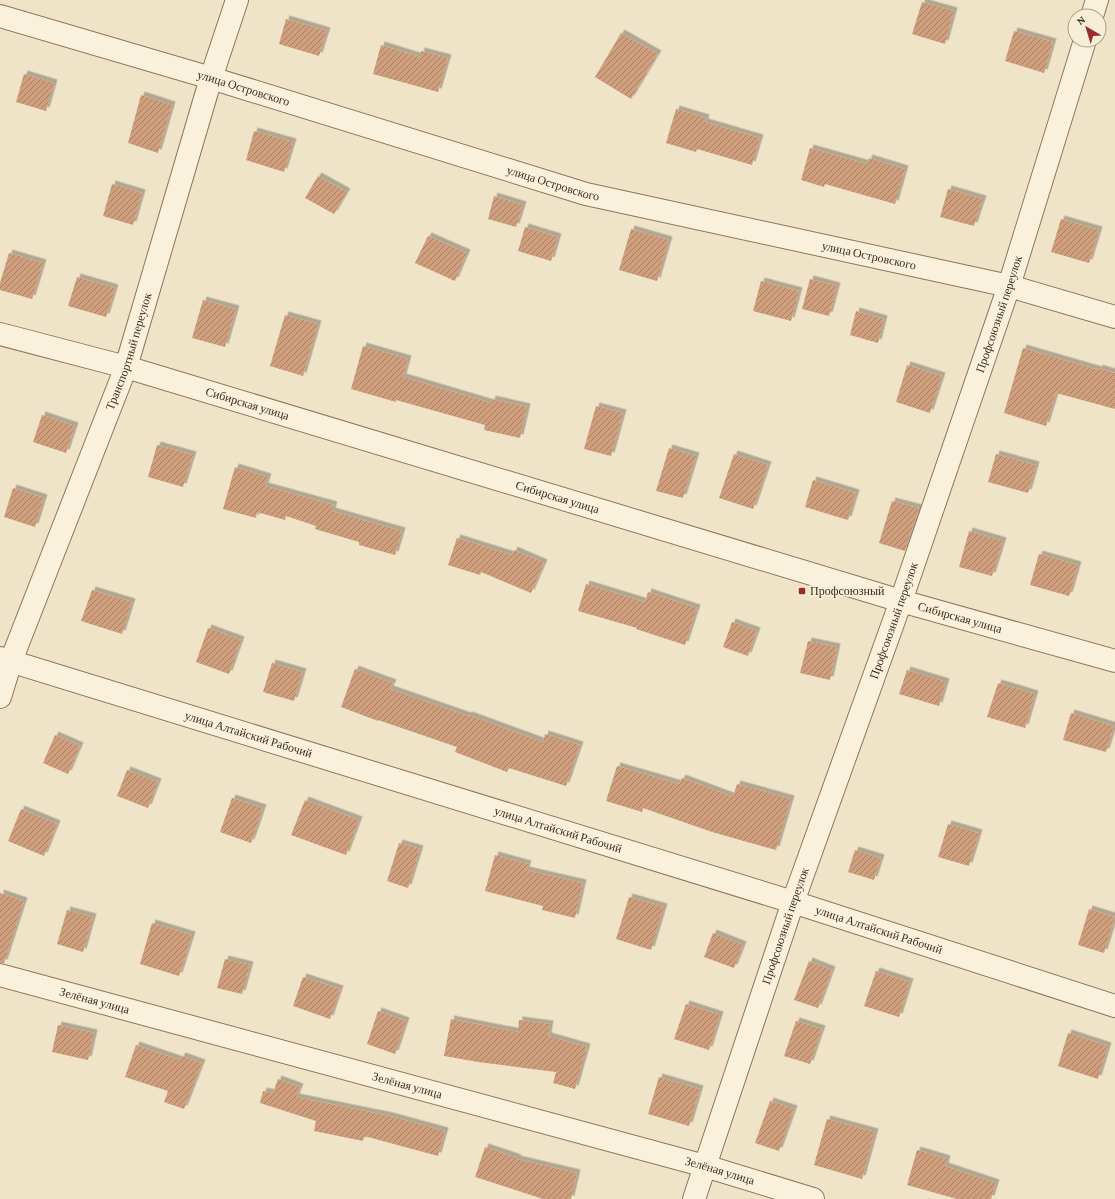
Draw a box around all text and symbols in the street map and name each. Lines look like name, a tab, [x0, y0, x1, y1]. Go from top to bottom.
north arrow	[1067, 8, 1107, 48]
text: N	[1074, 13, 1088, 27]
street label: улица Островского	[196, 67, 292, 109]
street label: улица Островского	[505, 163, 601, 204]
street label: улица Островского	[820, 238, 917, 273]
street label: Профсоюзный переулок	[973, 254, 1025, 375]
street label: Транспортный переулок	[103, 291, 154, 412]
street label: Сибирская улица	[204, 384, 292, 423]
street label: Сибирская улица	[514, 478, 602, 517]
street label: Профсоюзный переулок	[867, 560, 921, 681]
place label: Профсоюзный	[810, 584, 885, 598]
marker: Профсоюзный	[797, 586, 807, 596]
street label: Сибирская улица	[916, 599, 1004, 636]
street label: улица Алтайский Рабочий	[183, 708, 315, 761]
street label: улица Алтайский Рабочий	[493, 804, 624, 856]
street label: Профсоюзный переулок	[759, 865, 812, 986]
street label: улица Алтайский Рабочий	[814, 903, 945, 957]
street label: Зелёная улица	[58, 984, 132, 1017]
street label: Зелёная улица	[371, 1069, 444, 1102]
street label: Зелёная улица	[684, 1154, 757, 1188]

